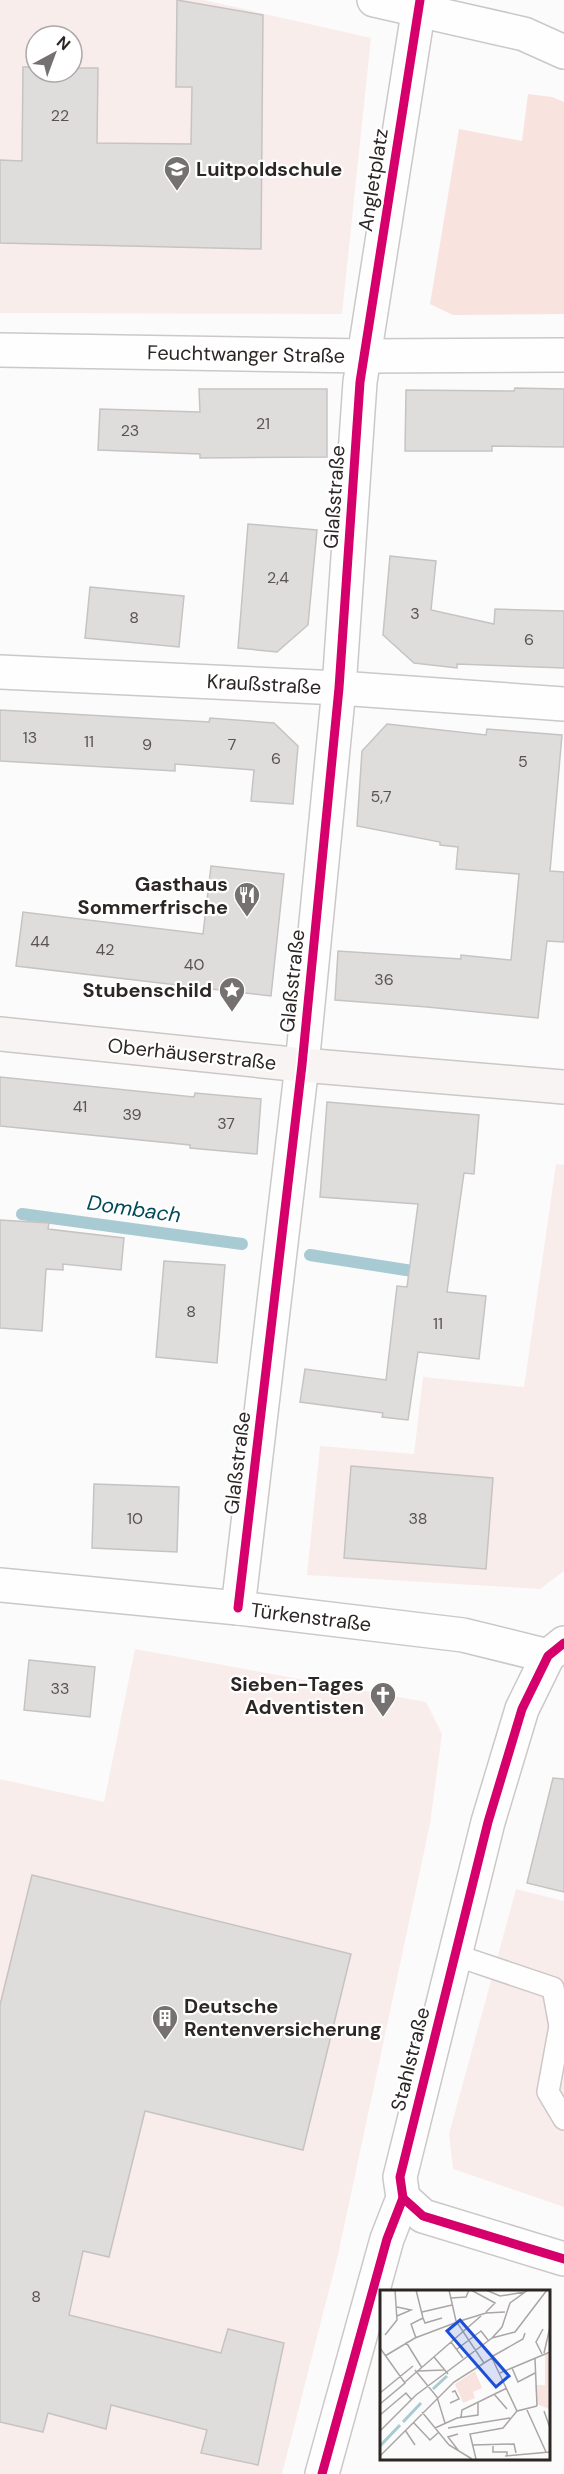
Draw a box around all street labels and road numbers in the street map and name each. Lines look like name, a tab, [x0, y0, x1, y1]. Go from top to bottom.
street label: Angletplatz	[352, 127, 394, 233]
street label: Feuchtwanger Straße	[147, 339, 345, 369]
street label: Glaßstraße	[317, 444, 351, 550]
street label: Kraußstraße	[206, 668, 322, 700]
street label: Glaßstraße	[274, 928, 310, 1034]
street label: Oberhäuserstraße	[106, 1032, 278, 1076]
street label: Glaßstraße	[218, 1410, 256, 1516]
street label: Türkenstraße	[249, 1597, 373, 1637]
street label: Stahlstraße	[385, 2004, 435, 2114]

